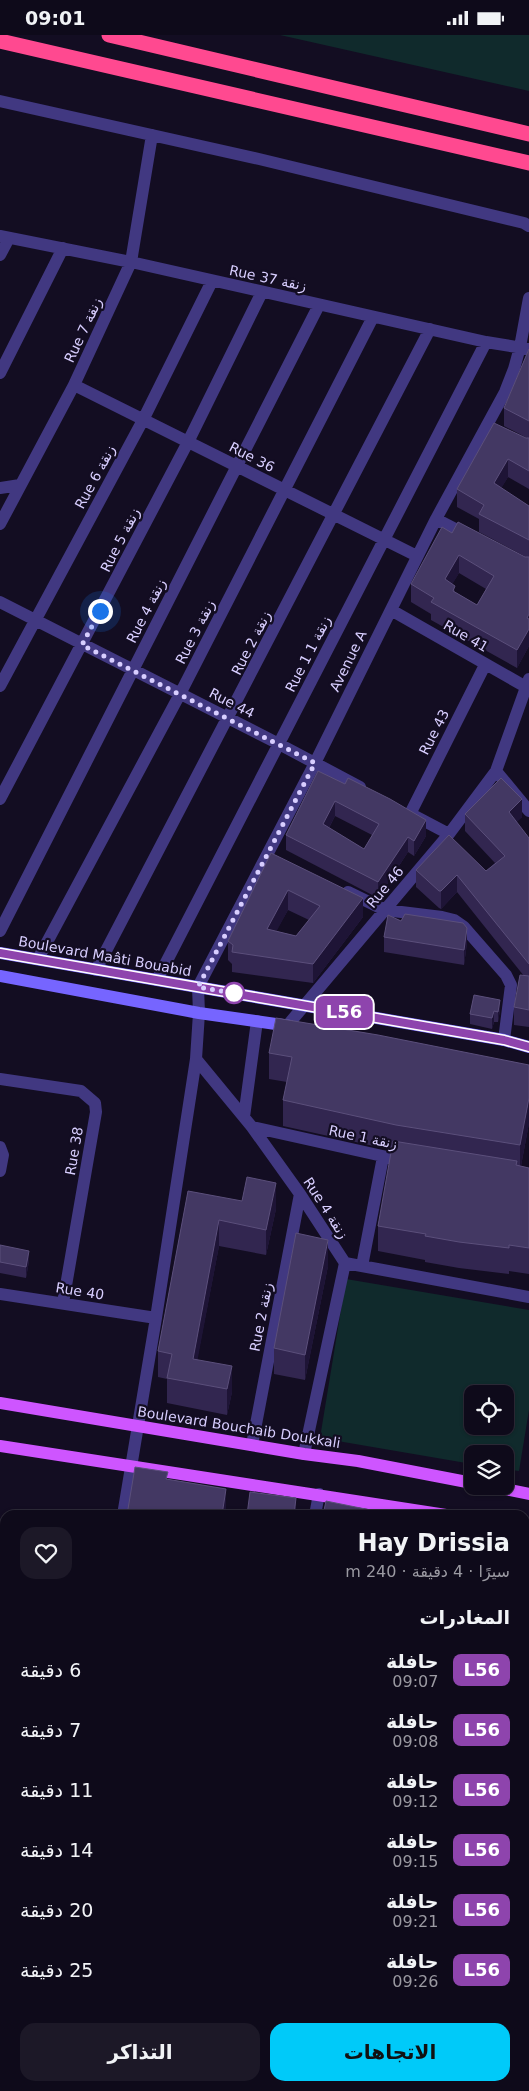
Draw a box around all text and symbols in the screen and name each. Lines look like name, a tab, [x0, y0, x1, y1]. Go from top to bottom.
text: 09:01	[25, 7, 85, 29]
street label: Rue 37 زنقة	[228, 262, 308, 295]
street label: Rue 7 زنقة	[61, 295, 106, 365]
street label: Rue 36	[227, 439, 277, 475]
street label: Rue 6 زنقة	[72, 442, 119, 512]
street label: Rue 5 زنقة	[97, 505, 144, 575]
street label: Rue 4 زنقة	[123, 576, 170, 646]
street label: Rue 3 زنقة	[172, 597, 219, 667]
your location	[88, 599, 113, 624]
street label: Rue 2 زنقة	[228, 608, 275, 678]
street label: Rue 1 زنقة 1	[282, 613, 335, 695]
street label: Rue 41	[441, 617, 491, 655]
street label: Avenue A	[326, 627, 370, 694]
street label: Rue 44	[207, 685, 257, 721]
street label: Rue 43	[416, 707, 452, 757]
street label: Rue 46	[363, 863, 407, 911]
street label: Boulevard Maâti Bouabid	[17, 933, 193, 979]
unlabelled marker	[223, 982, 245, 1004]
line badge: L56	[315, 996, 373, 1028]
text: L56	[326, 1001, 362, 1022]
street label: Rue 1 زنقة	[327, 1122, 399, 1153]
street label: Rue 38	[62, 1126, 86, 1176]
street label: Rue 4 زنقة	[299, 1174, 352, 1242]
street label: Rue 40	[55, 1279, 105, 1303]
street label: Rue 2 زنقة	[247, 1281, 276, 1353]
map controls	[464, 1385, 514, 1495]
button: locate	[464, 1385, 514, 1435]
street label: Boulevard Bouchaib Doukkali	[136, 1403, 342, 1451]
button: layers	[464, 1445, 514, 1495]
button: heart	[20, 1527, 72, 1579]
text: Hay Drissia	[357, 1529, 510, 1557]
text: سيرًا · 4 دقيقة · 240 m	[345, 1562, 510, 1581]
text: المغادرات	[419, 1606, 510, 1628]
text: حافلة	[386, 1650, 438, 1672]
text: 6 دقيقة	[20, 1659, 81, 1681]
text: L56	[463, 1659, 500, 1680]
text: 09:07	[392, 1672, 438, 1691]
text: حافلة	[386, 1710, 438, 1732]
text: 7 دقيقة	[20, 1719, 81, 1741]
text: L56	[463, 1719, 500, 1740]
text: 09:08	[392, 1732, 438, 1751]
text: حافلة	[386, 1770, 438, 1792]
text: 11 دقيقة	[20, 1779, 93, 1801]
text: L56	[463, 1779, 500, 1800]
text: 09:12	[392, 1792, 438, 1811]
text: حافلة	[386, 1830, 438, 1852]
text: 14 دقيقة	[20, 1839, 93, 1861]
text: L56	[463, 1839, 500, 1860]
text: 09:15	[392, 1852, 438, 1871]
text: حافلة	[386, 1890, 438, 1912]
text: 20 دقيقة	[20, 1899, 93, 1921]
text: L56	[463, 1899, 500, 1920]
text: 09:21	[392, 1912, 438, 1931]
text: حافلة	[386, 1950, 438, 1972]
text: 25 دقيقة	[20, 1959, 93, 1981]
text: L56	[463, 1959, 500, 1980]
text: 09:26	[392, 1972, 438, 1991]
button: التذاكر	[20, 2023, 260, 2081]
button: الاتجاهات	[270, 2023, 510, 2081]

